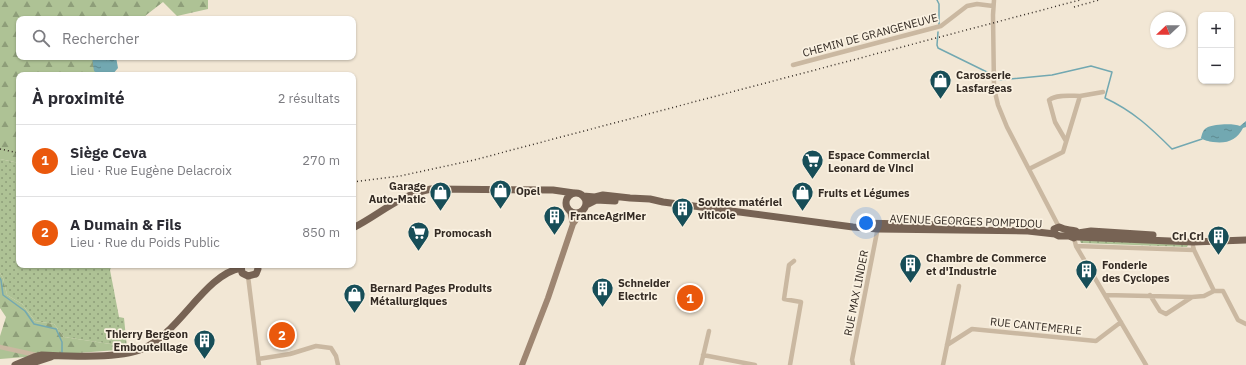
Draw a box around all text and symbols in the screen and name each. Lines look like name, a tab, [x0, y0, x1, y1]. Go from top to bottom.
street label: CHEMIN DE GRANGENEUVE	[801, 10, 939, 60]
north arrow	[1150, 12, 1186, 48]
map controls	[1198, 12, 1234, 84]
button: +	[1198, 12, 1234, 48]
search box	[16, 16, 356, 60]
icon: search	[30, 27, 52, 49]
text: Rechercher	[62, 29, 139, 48]
button: −	[1198, 48, 1234, 84]
shop icon: Carosserie Lasfargeas	[928, 68, 954, 101]
place label: Carosserie Lasfargeas	[956, 68, 1013, 95]
text: À proximité	[32, 87, 125, 109]
text: 2 résultats	[278, 90, 340, 107]
text: Siège Ceva	[70, 143, 147, 162]
supermarket icon: Espace Commercial Leonard de Vinci	[800, 148, 826, 181]
place label: Espace Commercial Leonard de Vinci	[828, 148, 930, 175]
text: 1	[41, 152, 49, 169]
text: 270 m	[302, 152, 340, 169]
text: Lieu · Rue Eugène Delacroix	[70, 162, 232, 179]
shop icon: Opel	[487, 178, 513, 211]
place label: Garage Auto-Matic	[369, 179, 426, 206]
shop icon: Garage Auto-Matic	[428, 179, 454, 212]
shop icon: Fruits et Légumes	[789, 180, 815, 213]
place label: Opel	[516, 184, 541, 198]
place label: Fruits et Légumes	[818, 186, 910, 200]
building icon: Sovitec matériel viticole	[670, 195, 696, 228]
place label: Sovitec matériel viticole	[698, 195, 783, 222]
building icon: FranceAgriMer	[542, 203, 568, 236]
place label: FranceAgriMer	[570, 209, 646, 223]
street label: AVENUE GEORGES POMPIDOU	[889, 211, 1043, 231]
your location	[856, 213, 876, 233]
text: A Dumain & Fils	[70, 215, 181, 234]
supermarket icon: Promocash	[405, 220, 431, 253]
building icon: Cri Cri	[1206, 223, 1232, 256]
text: 2	[41, 224, 49, 241]
text: 850 m	[302, 224, 340, 241]
place label: Promocash	[434, 226, 492, 240]
place label: Cri Cri	[1172, 229, 1204, 243]
text: Lieu · Rue du Poids Public	[70, 234, 220, 251]
street label: RUE MAX LINDER	[841, 249, 871, 337]
building icon: Chambre de Commerce et d'Industrie	[898, 251, 924, 284]
place label: Chambre de Commerce et d'Industrie	[926, 251, 1047, 278]
building icon: Fonderie des Cyclopes	[1074, 258, 1100, 291]
place label: Fonderie des Cyclopes	[1102, 258, 1170, 285]
building icon: Schneider Electric	[589, 276, 615, 309]
place label: Schneider Electric	[618, 276, 671, 303]
shop icon: Bernard Pages Produits Métallurgiques	[341, 281, 367, 314]
place label: Bernard Pages Produits Métallurgiques	[370, 281, 492, 308]
pin: 1	[677, 283, 703, 313]
street label: RUE CANTEMERLE	[989, 314, 1083, 338]
pin: 2	[269, 320, 295, 350]
place label: Thierry Bergeon Embouteillage	[106, 327, 188, 354]
building icon: Thierry Bergeon Embouteillage	[191, 327, 217, 360]

